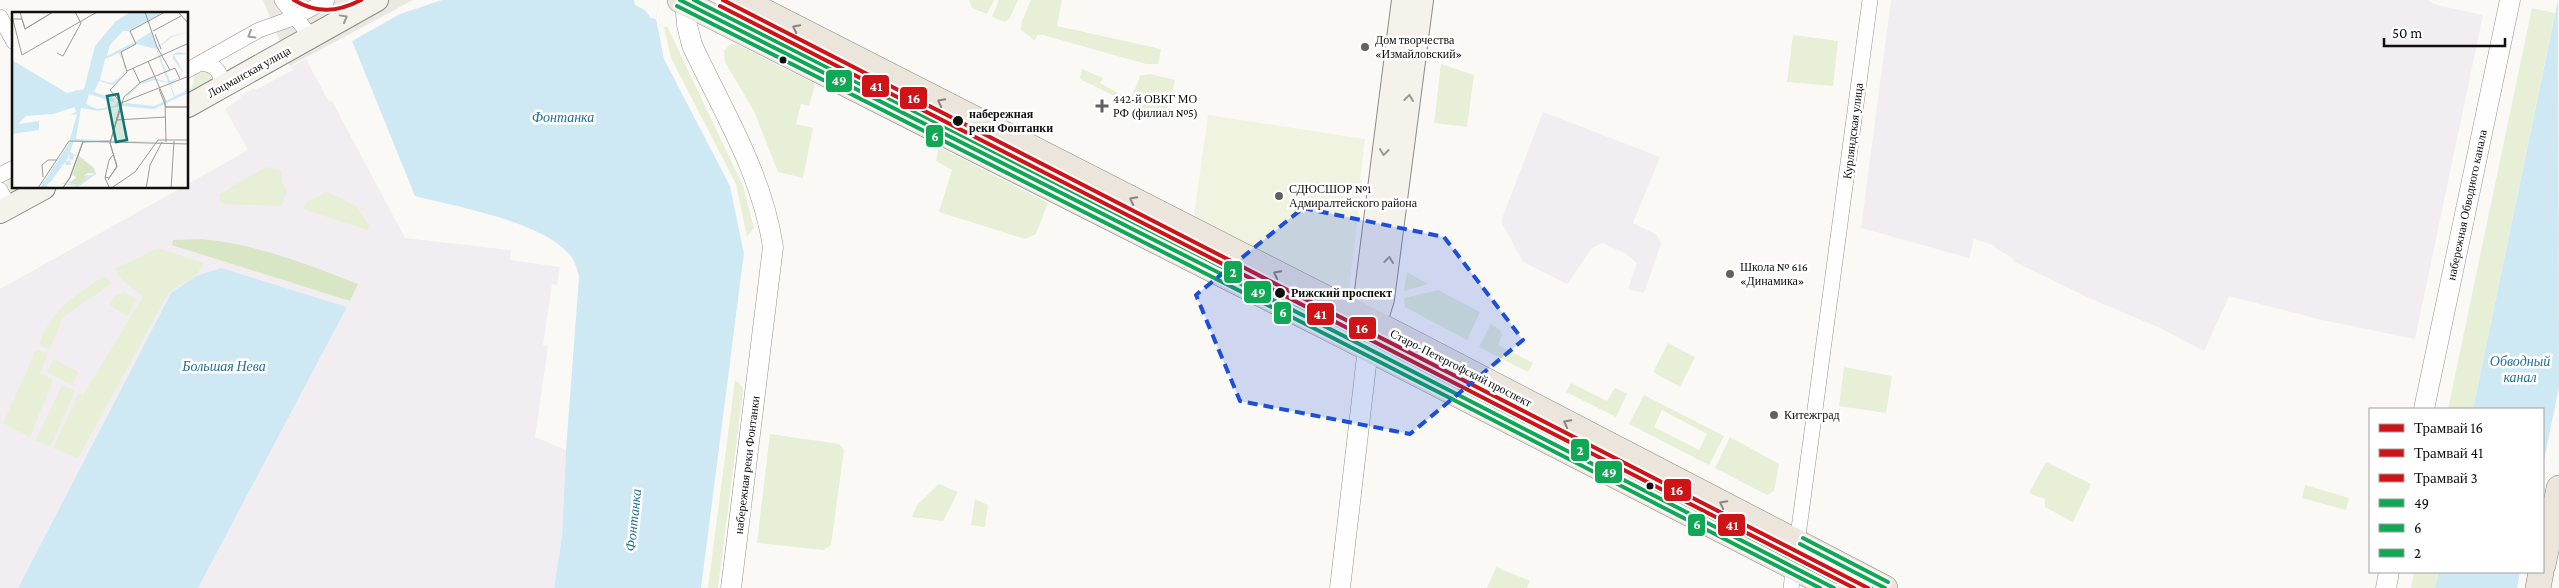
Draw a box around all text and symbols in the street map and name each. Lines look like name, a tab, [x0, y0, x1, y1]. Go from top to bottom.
inset map	[12, 12, 189, 189]
one-way arrow	[339, 15, 348, 25]
scale bar	[2384, 15, 2505, 47]
one-way arrow	[793, 24, 802, 34]
text: 50 m	[2392, 25, 2422, 41]
one-way arrow	[247, 28, 256, 38]
place label: Дом творчества «Измайловский»	[1375, 33, 1462, 61]
marker: Дом творчества «Измайловский»	[1359, 41, 1371, 53]
street label: Лоцманская улица	[205, 43, 294, 101]
unlabelled marker	[778, 55, 788, 65]
line badge: 49	[825, 69, 853, 93]
text: 49	[831, 72, 847, 88]
line badge: 41	[861, 74, 890, 98]
text: 41	[870, 78, 882, 94]
street label: Курляндская улица	[1840, 82, 1866, 180]
line badge: 16	[899, 86, 928, 110]
text: 16	[908, 90, 920, 106]
place label: 442-й ОВКГ МО РФ (филиал №5)	[1113, 92, 1198, 120]
one-way arrow	[1403, 94, 1414, 102]
one-way arrow	[937, 98, 946, 108]
marker: 442-й ОВКГ МО РФ (филиал №5)	[1095, 99, 1109, 113]
place label: набережная реки Фонтанки	[969, 107, 1053, 135]
water label: Фонтанка	[532, 109, 594, 125]
marker: набережная реки Фонтанки	[951, 114, 965, 128]
line badge: 6	[925, 124, 944, 148]
text: 6	[931, 128, 939, 144]
street label: набережная Обводного канала	[2444, 128, 2490, 282]
one-way arrow	[1379, 149, 1390, 157]
place label: СДЮСШОР №1 Адмиралтейского района	[1289, 182, 1418, 210]
marker: СДЮСШОР №1 Адмиралтейского района	[1273, 190, 1285, 202]
one-way arrow	[1129, 196, 1138, 206]
one-way arrow	[1383, 255, 1393, 264]
line badge: 2	[1223, 260, 1243, 284]
place label: Школа № 616 «Динамика»	[1740, 260, 1808, 288]
text: 2	[1229, 264, 1237, 280]
marker: Школа № 616 «Динамика»	[1724, 268, 1736, 280]
one-way arrow	[1273, 270, 1282, 280]
line badge: 49	[1243, 280, 1272, 304]
text: 49	[1250, 284, 1266, 300]
marker: Рижский проспект	[1273, 286, 1287, 300]
place label: Рижский проспект	[1291, 286, 1392, 300]
line badge: 6	[1273, 301, 1292, 325]
line badge: 41	[1306, 302, 1335, 326]
text: 6	[1279, 304, 1287, 320]
text: 41	[1314, 306, 1326, 322]
line badge: 16	[1348, 316, 1377, 340]
text: 16	[1356, 320, 1368, 336]
street label: Старо-Петергофский проспект	[1388, 326, 1535, 410]
water label: Обводный канал	[2490, 353, 2550, 385]
water label: Большая Нева	[181, 358, 266, 374]
street label: набережная реки Фонтанки	[732, 394, 763, 535]
place label: Китежград	[1784, 408, 1840, 422]
legend	[2369, 408, 2544, 573]
marker: Китежград	[1768, 409, 1780, 421]
one-way arrow	[1564, 419, 1573, 429]
text: Трамвай 16	[2414, 420, 2483, 436]
line badge: 2	[1570, 438, 1590, 462]
text: 2	[1576, 442, 1584, 458]
text: Трамвай 41	[2414, 445, 2483, 461]
line badge: 49	[1594, 460, 1623, 484]
text: 49	[1601, 464, 1617, 480]
text: Трамвай 3	[2414, 470, 2478, 486]
line badge: 16	[1663, 478, 1692, 502]
unlabelled marker	[1645, 481, 1655, 491]
text: 16	[1671, 482, 1683, 498]
water label: Фонтанка	[622, 488, 644, 552]
text: 49	[2414, 495, 2429, 511]
one-way arrow	[1719, 500, 1728, 510]
line badge: 6	[1687, 513, 1706, 537]
line badge: 41	[1717, 513, 1746, 537]
text: 6	[1693, 516, 1701, 532]
text: 41	[1726, 517, 1738, 533]
text: 6	[2414, 520, 2422, 536]
text: 2	[2414, 545, 2421, 561]

